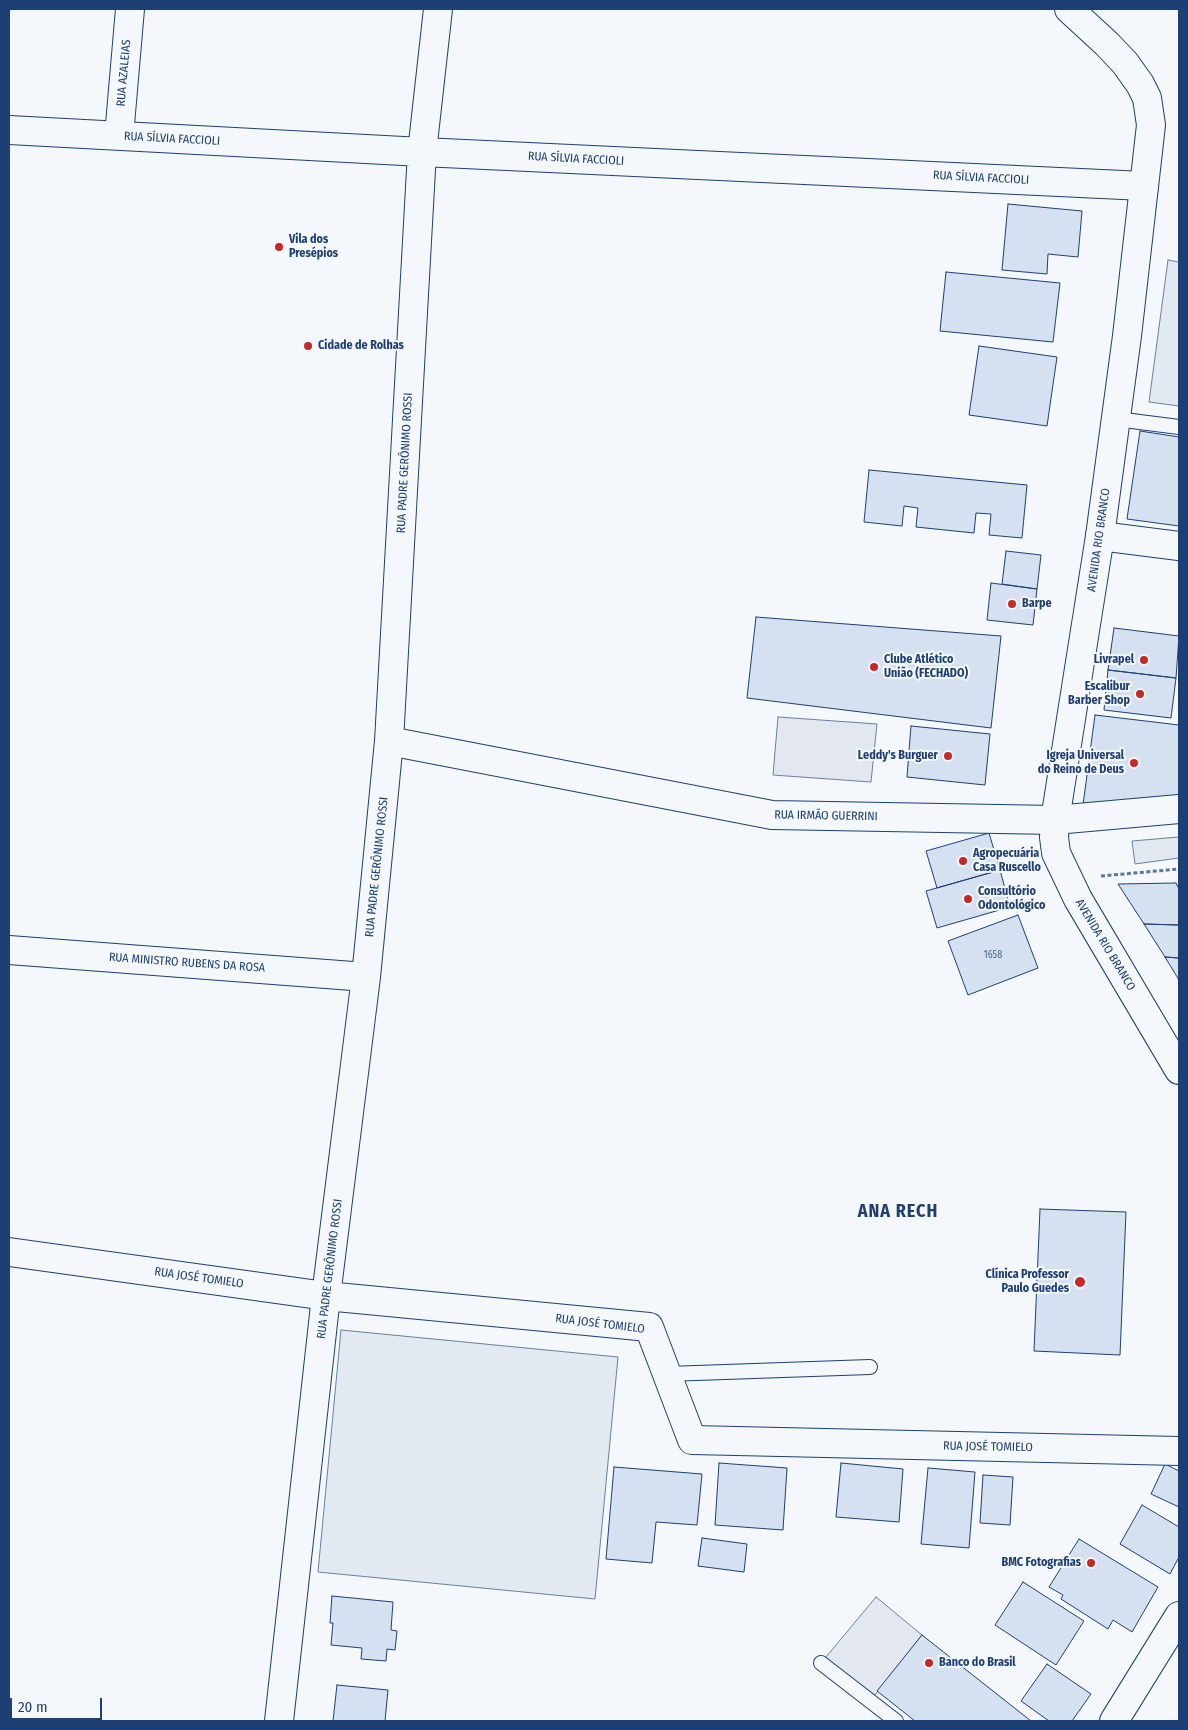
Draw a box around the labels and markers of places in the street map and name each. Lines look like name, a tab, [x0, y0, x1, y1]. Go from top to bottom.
place label: Vila dos Presépios	[289, 233, 338, 261]
marker: Vila dos Presépios	[273, 241, 285, 253]
place label: Cidade de Rolhas	[318, 339, 404, 353]
marker: Cidade de Rolhas	[302, 340, 314, 352]
place label: Barpe	[1022, 597, 1052, 611]
marker: Barpe	[1006, 598, 1018, 610]
place label: Clube Atlético União (FECHADO)	[884, 653, 968, 681]
place label: Livrapel	[1094, 653, 1134, 667]
marker: Livrapel	[1138, 654, 1150, 666]
marker: Clube Atlético União (FECHADO)	[868, 661, 880, 673]
place label: Escalibur Barber Shop	[1068, 680, 1130, 708]
marker: Escalibur Barber Shop	[1134, 688, 1146, 700]
place label: Leddy's Burguer	[858, 749, 938, 763]
place label: Igreja Universal do Reino de Deus	[1038, 749, 1124, 777]
marker: Leddy's Burguer	[942, 750, 954, 762]
marker: Igreja Universal do Reino de Deus	[1128, 757, 1140, 769]
place label: Agropecuária Casa Ruscello	[973, 847, 1041, 875]
marker: Agropecuária Casa Ruscello	[957, 855, 969, 867]
place label: Consultório Odontológico	[978, 885, 1045, 913]
marker: Consultório Odontológico	[962, 893, 974, 905]
place label: Clínica Professor Paulo Guedes	[986, 1268, 1069, 1296]
marker: Clínica Professor Paulo Guedes	[1073, 1275, 1087, 1289]
place label: BMC Fotografias	[1002, 1556, 1081, 1570]
marker: BMC Fotografias	[1085, 1557, 1097, 1569]
place label: Banco do Brasil	[939, 1656, 1016, 1670]
marker: Banco do Brasil	[923, 1657, 935, 1669]

